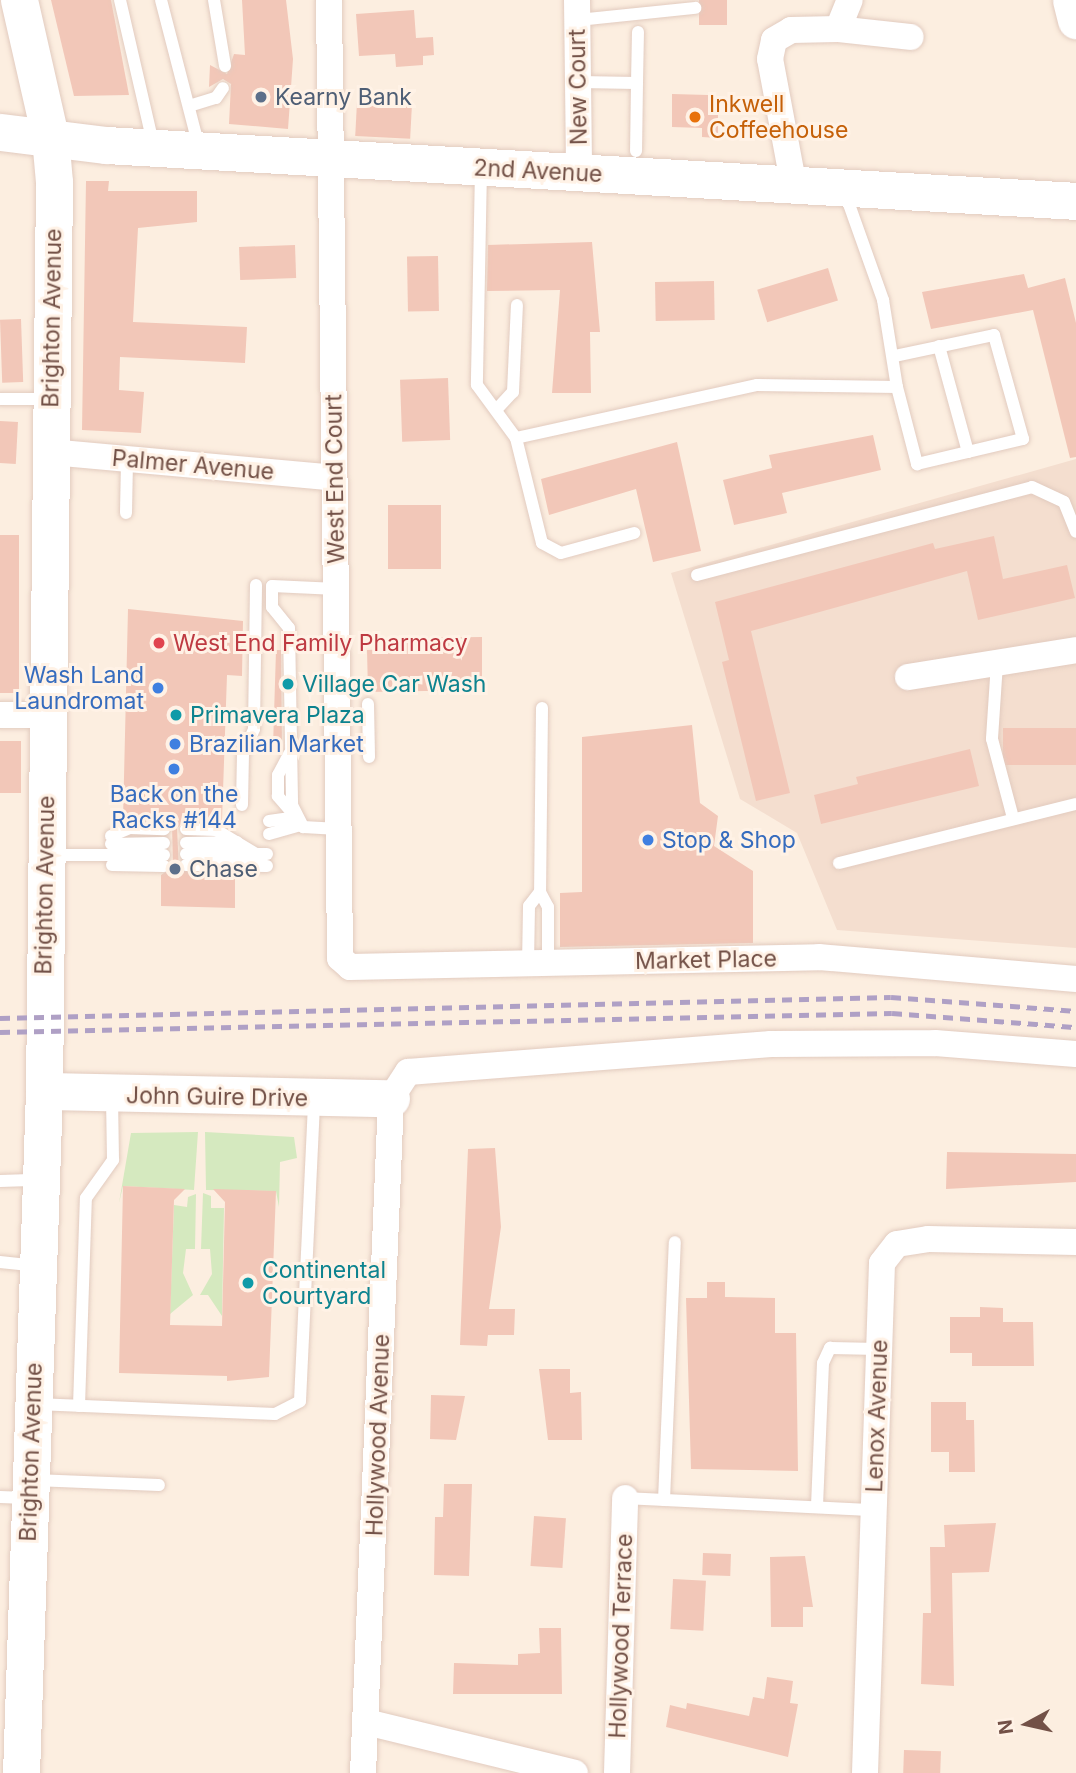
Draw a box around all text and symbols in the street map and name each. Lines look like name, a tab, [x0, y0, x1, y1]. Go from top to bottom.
street label: New Court	[563, 29, 593, 145]
place label: Kearny Bank	[275, 83, 412, 111]
marker: Kearny Bank	[253, 89, 269, 105]
place label: Inkwell Coffeehouse	[709, 90, 848, 144]
marker: Inkwell Coffeehouse	[687, 109, 703, 125]
street label: 2nd Avenue	[473, 154, 603, 188]
street label: Brighton Avenue	[37, 228, 67, 408]
street label: West End Court	[320, 394, 350, 564]
street label: Palmer Avenue	[111, 444, 275, 486]
place label: West End Family Pharmacy	[173, 629, 468, 657]
marker: West End Family Pharmacy	[151, 635, 167, 651]
place label: Wash Land Laundromat	[14, 661, 144, 715]
place label: Village Car Wash	[302, 670, 486, 698]
marker: Village Car Wash	[280, 676, 296, 692]
marker: Wash Land Laundromat	[150, 680, 166, 696]
place label: Primavera Plaza	[190, 701, 365, 729]
marker: Primavera Plaza	[168, 707, 184, 723]
place label: Brazilian Market	[189, 730, 364, 758]
marker: Brazilian Market	[167, 736, 183, 752]
marker: Back on the Racks #144	[166, 761, 182, 777]
place label: Back on the Racks #144	[110, 780, 238, 834]
street label: Brighton Avenue	[30, 795, 60, 975]
place label: Stop & Shop	[662, 826, 796, 854]
marker: Stop & Shop	[640, 832, 656, 848]
place label: Chase	[189, 855, 258, 883]
marker: Chase	[167, 861, 183, 877]
street label: Market Place	[635, 945, 777, 975]
street label: John Guire Drive	[126, 1082, 308, 1112]
place label: Continental Courtyard	[262, 1256, 386, 1310]
marker: Continental Courtyard	[240, 1275, 256, 1291]
street label: Hollywood Avenue	[361, 1333, 395, 1537]
street label: Lenox Avenue	[861, 1339, 893, 1493]
street label: Brighton Avenue	[14, 1362, 48, 1542]
street label: Hollywood Terrace	[604, 1533, 638, 1739]
north arrow	[992, 1689, 1062, 1759]
text: N	[993, 1718, 1018, 1736]

